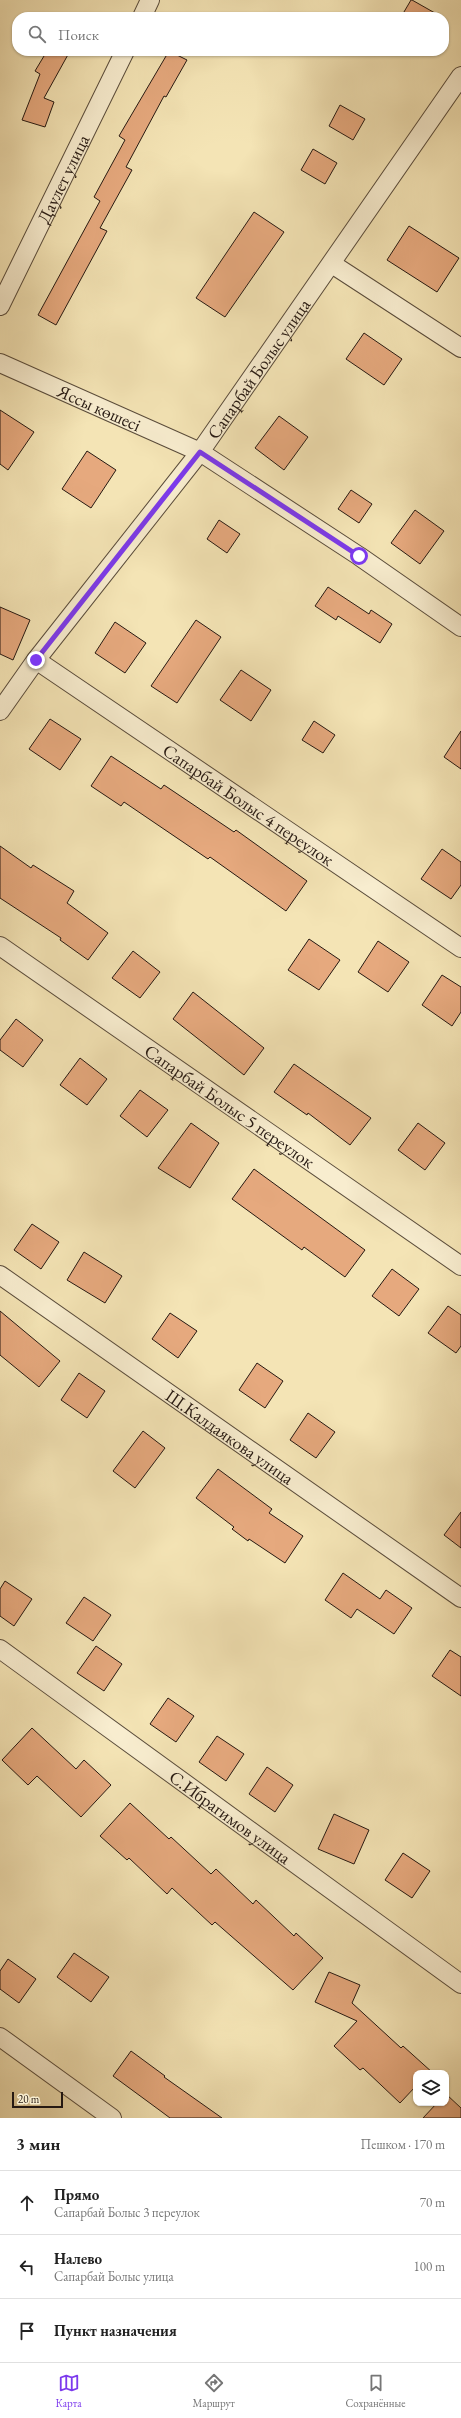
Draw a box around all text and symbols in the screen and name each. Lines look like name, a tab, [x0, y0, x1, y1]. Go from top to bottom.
search box	[12, 12, 449, 56]
icon: search	[26, 23, 48, 45]
text: Поиск	[58, 25, 99, 44]
street label: Даулет улица	[31, 130, 94, 227]
street label: Сапарбай Болыс улица	[201, 293, 315, 443]
street label: Яссы көшесі	[53, 378, 145, 436]
route start	[350, 547, 368, 565]
route end	[27, 651, 45, 669]
street label: Сапарбай Болыс 4 переулок	[159, 738, 339, 871]
street label: Сапарбай Болыс 5 переулок	[140, 1039, 320, 1173]
street label: Ш.Калдаякова улица	[161, 1383, 300, 1490]
street label: С.Ибрагимов улица	[165, 1765, 297, 1869]
map controls	[413, 2070, 449, 2106]
button: layers	[413, 2070, 449, 2106]
scale bar	[12, 2090, 63, 2109]
text: 20 m	[18, 2092, 39, 2106]
text: 3 мин	[16, 2133, 60, 2155]
text: Пешком · 170 m	[361, 2136, 445, 2153]
text: Прямо	[54, 2185, 99, 2204]
icon: ahead	[16, 2192, 38, 2214]
text: 70 m	[420, 2194, 445, 2211]
text: Сапарбай Болыс 3 переулок	[54, 2204, 200, 2221]
text: Налево	[54, 2249, 102, 2268]
icon: left	[16, 2256, 38, 2278]
text: 100 m	[414, 2258, 445, 2275]
text: Сапарбай Болыс улица	[54, 2268, 174, 2285]
icon: arrive	[16, 2320, 38, 2342]
text: Пункт назначения	[54, 2321, 177, 2340]
tab: Карта	[55, 2372, 82, 2410]
tab: Маршрут	[193, 2372, 235, 2410]
tab: Сохранённые	[346, 2372, 406, 2410]

